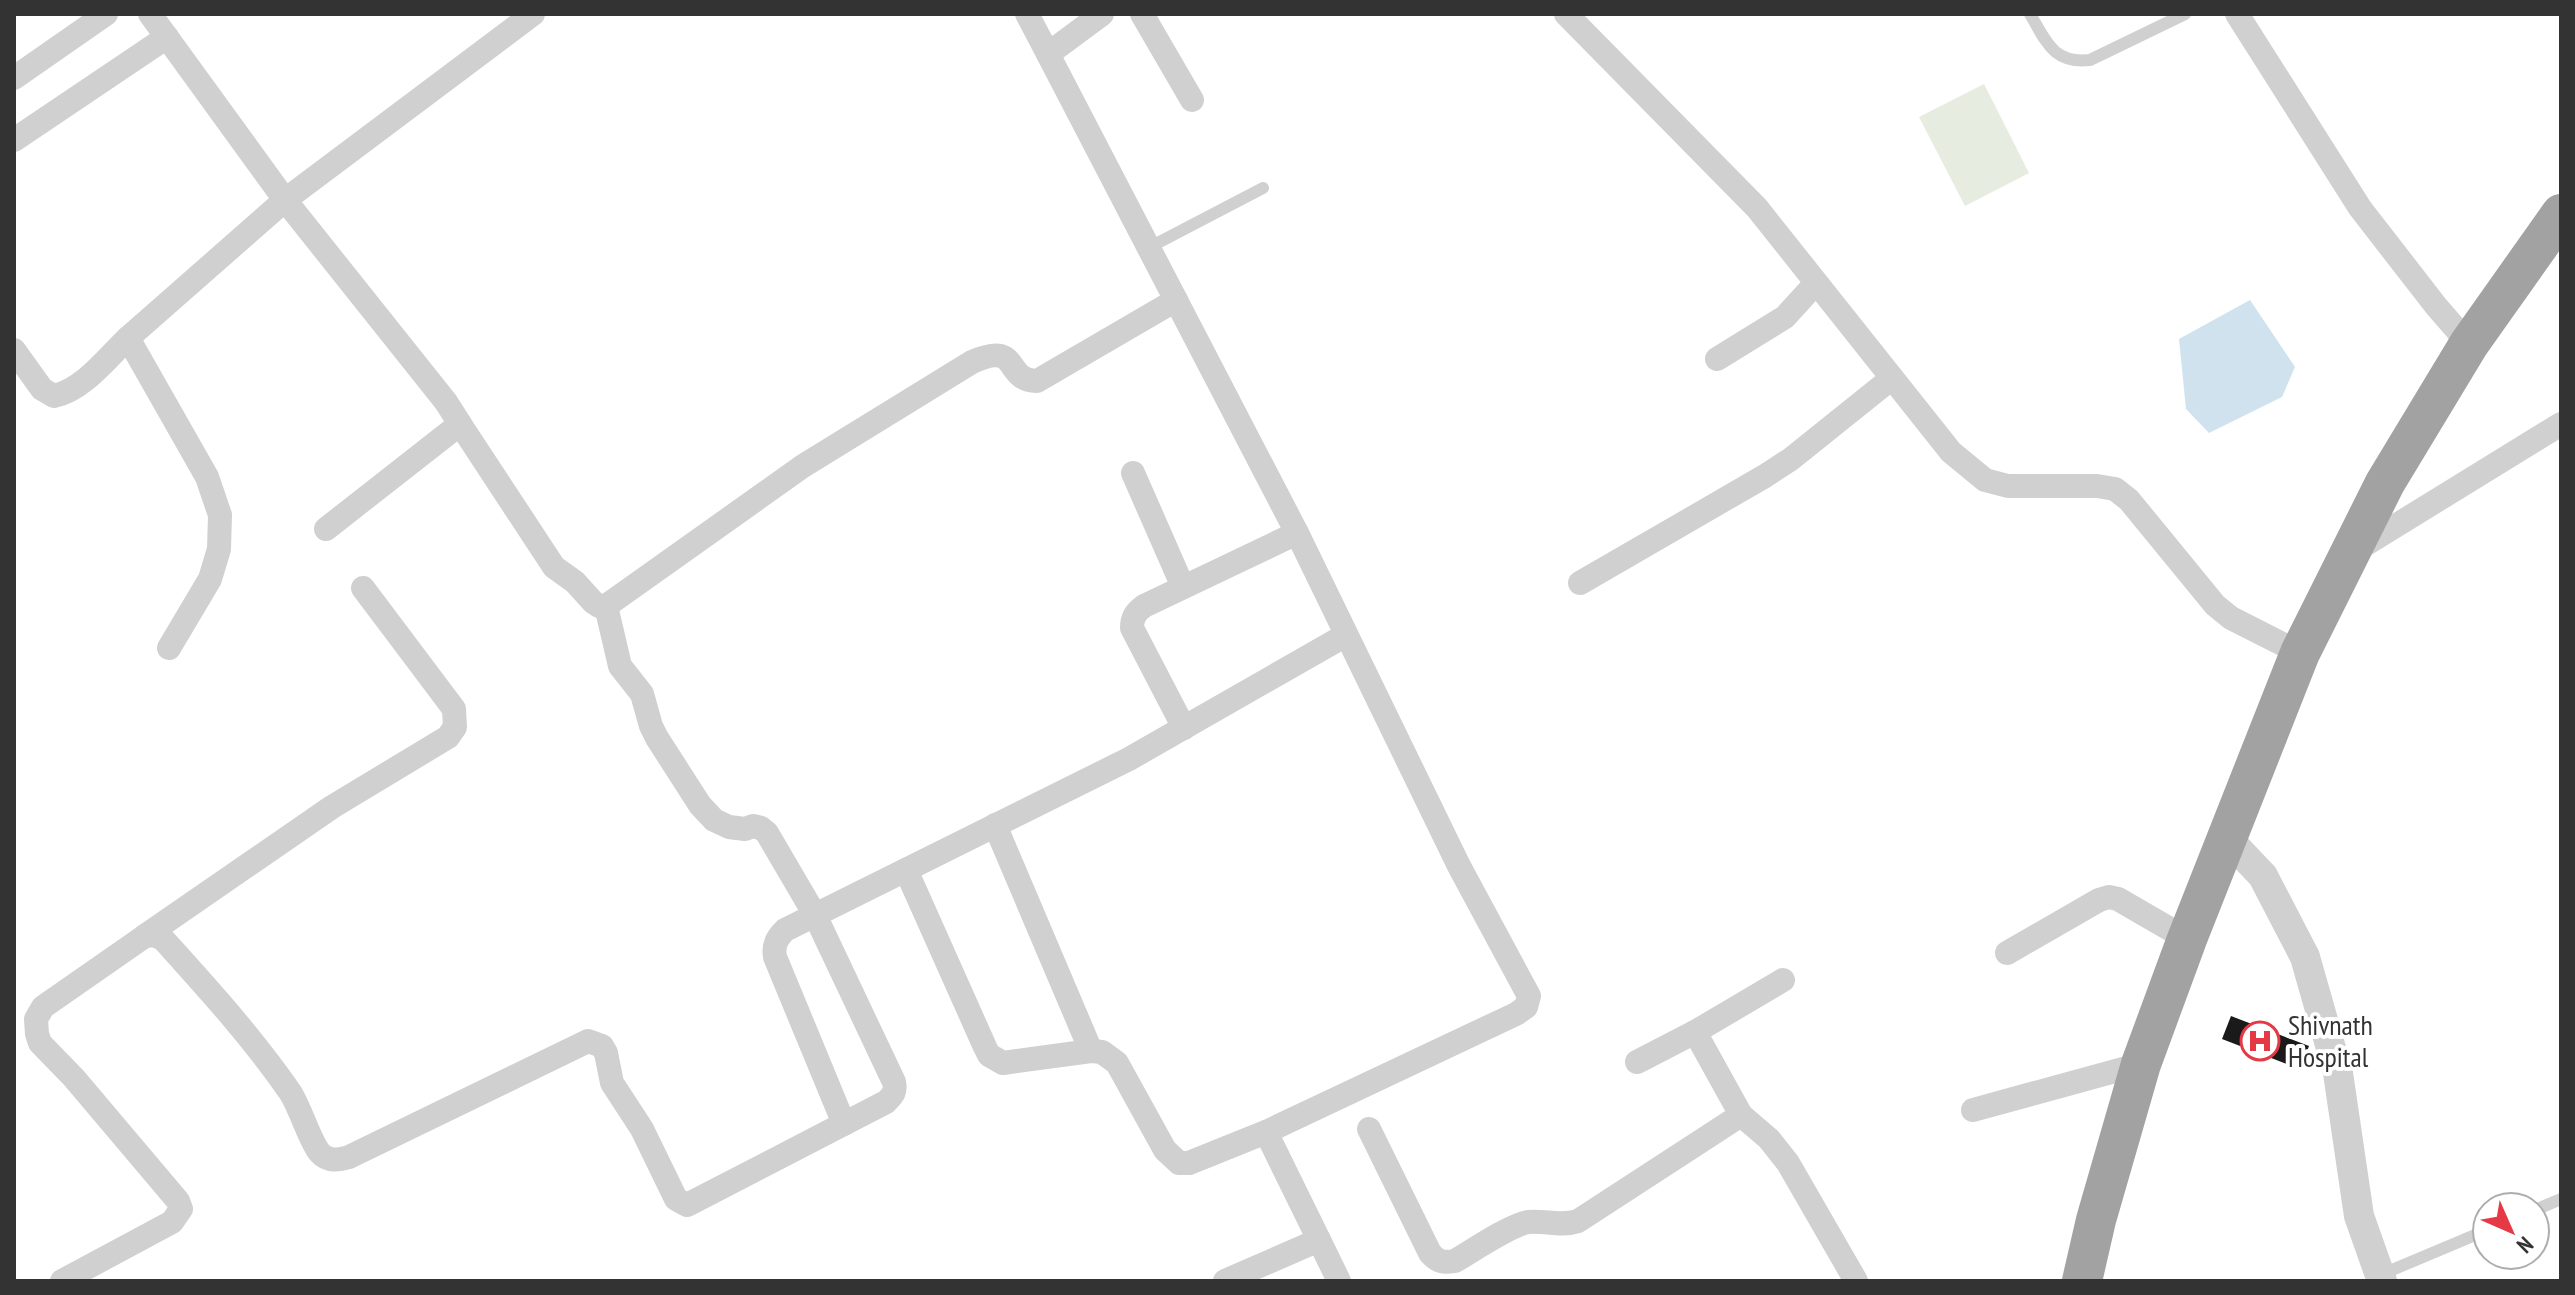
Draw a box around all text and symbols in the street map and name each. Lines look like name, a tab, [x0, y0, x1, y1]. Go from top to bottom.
place label: Shivnath Hospital	[2288, 1006, 2373, 1075]
hospital icon: Shivnath Hospital	[2239, 1020, 2281, 1062]
north arrow	[2471, 1191, 2551, 1271]
text: N	[2511, 1231, 2539, 1259]

